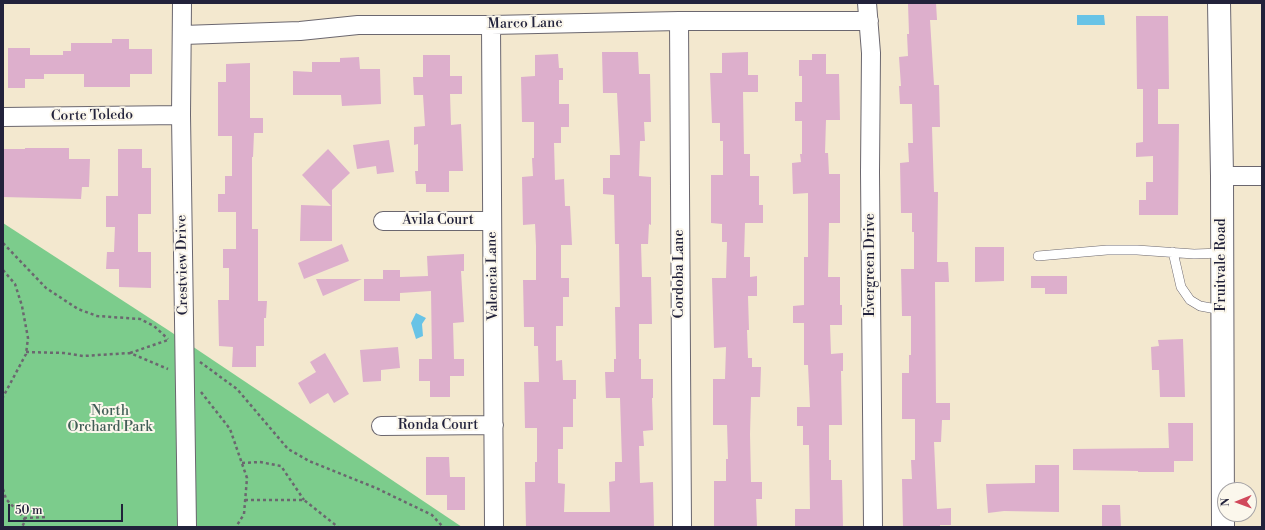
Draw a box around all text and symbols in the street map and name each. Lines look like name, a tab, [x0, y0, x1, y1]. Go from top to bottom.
street label: Marco Lane	[487, 15, 563, 33]
street label: Corte Toledo	[51, 107, 133, 125]
street label: Avila Court	[402, 213, 474, 229]
street label: Evergreen Drive	[863, 213, 879, 317]
street label: Crestview Drive	[174, 215, 192, 315]
street label: Fruitvale Road	[1214, 218, 1230, 312]
street label: Cordoba Lane	[672, 230, 688, 318]
street label: Valencia Lane	[484, 231, 502, 321]
park label: North Orchard Park	[67, 404, 153, 436]
street label: Ronda Court	[398, 418, 478, 434]
north arrow	[1217, 482, 1257, 522]
scale bar	[10, 496, 125, 522]
text: N	[1219, 498, 1233, 507]
text: 50 m	[15, 503, 43, 518]

